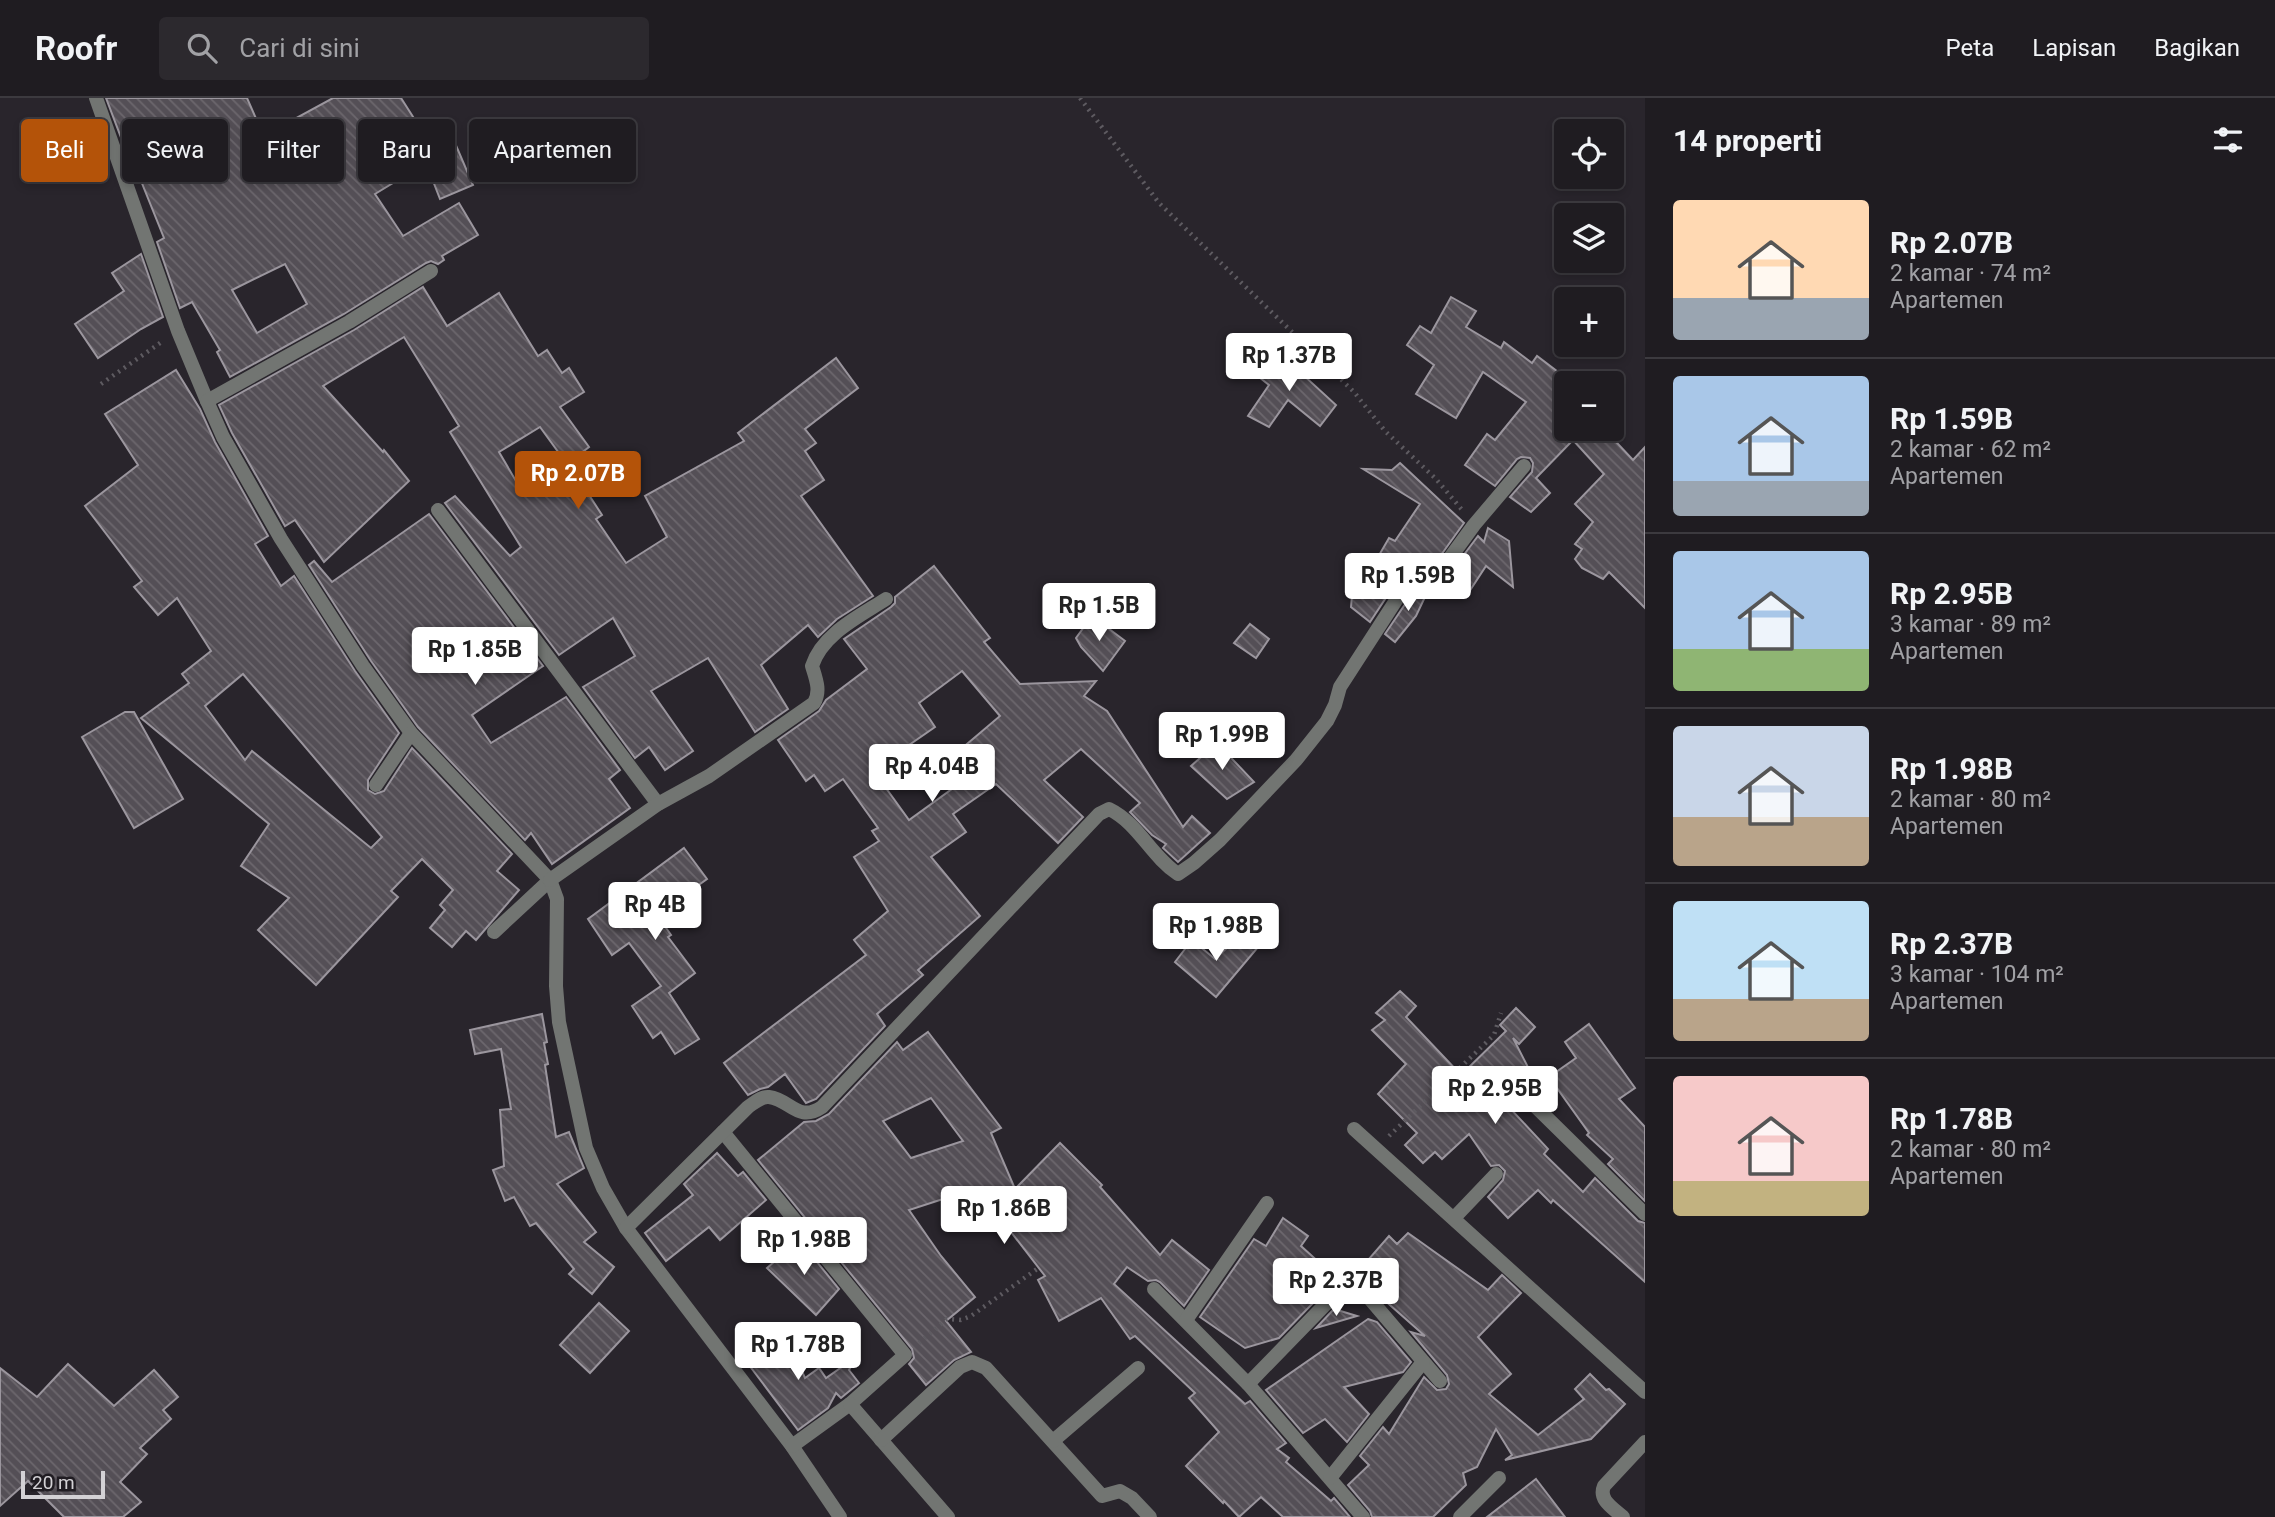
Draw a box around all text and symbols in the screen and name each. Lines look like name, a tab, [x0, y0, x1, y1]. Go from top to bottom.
search box	[159, 17, 649, 80]
text: Roofr	[35, 29, 117, 68]
icon: search	[183, 29, 221, 67]
text: Cari di sini	[239, 33, 360, 63]
text: Peta	[1946, 34, 1994, 62]
text: Lapisan	[2032, 34, 2116, 62]
text: Bagikan	[2154, 34, 2240, 62]
chip: Beli	[21, 119, 108, 182]
chip: Sewa	[122, 119, 228, 182]
chip: Filter	[242, 119, 344, 182]
chip: Baru	[358, 119, 455, 182]
chip: Apartemen	[469, 119, 636, 182]
map controls	[1554, 119, 1624, 441]
button: locate	[1554, 119, 1624, 189]
icon: filters	[2209, 121, 2247, 159]
text: 14 properti	[1673, 123, 1822, 158]
button: layers	[1554, 203, 1624, 273]
text: Rp 2.07B	[1890, 225, 2013, 260]
icon: home	[1729, 228, 1813, 312]
text: 2 kamar · 74 m²	[1890, 260, 2051, 287]
button: +	[1554, 287, 1624, 357]
text: Apartemen	[1890, 287, 2004, 314]
pin: Rp 1.37B	[1217, 334, 1361, 393]
text: Rp 1.37B	[1242, 342, 1336, 369]
button: −	[1554, 371, 1624, 441]
text: Rp 1.59B	[1890, 401, 2013, 436]
icon: home	[1729, 404, 1813, 488]
text: 2 kamar · 62 m²	[1890, 436, 2051, 463]
pin: Rp 2.07B	[506, 452, 650, 511]
text: Rp 2.07B	[531, 460, 625, 487]
text: Apartemen	[1890, 463, 2004, 490]
pin: Rp 1.59B	[1336, 554, 1480, 613]
text: Rp 1.59B	[1361, 562, 1455, 589]
text: Rp 2.95B	[1890, 576, 2013, 611]
icon: home	[1729, 579, 1813, 663]
pin: Rp 1.5B	[1034, 584, 1164, 643]
text: Rp 1.5B	[1058, 592, 1140, 619]
text: 3 kamar · 89 m²	[1890, 611, 2051, 638]
pin: Rp 1.85B	[403, 628, 547, 687]
text: Rp 1.85B	[428, 636, 522, 663]
text: Apartemen	[1890, 638, 2004, 665]
pin: Rp 1.99B	[1150, 712, 1294, 772]
text: Rp 1.99B	[1175, 721, 1269, 748]
pin: Rp 4.04B	[860, 744, 1004, 804]
text: Rp 1.98B	[1890, 751, 2013, 786]
text: Rp 4.04B	[885, 753, 979, 780]
icon: home	[1729, 754, 1813, 838]
text: 2 kamar · 80 m²	[1890, 786, 2051, 813]
text: Apartemen	[1890, 813, 2004, 840]
pin: Rp 4B	[606, 882, 704, 942]
text: Rp 4B	[624, 891, 686, 918]
pin: Rp 1.98B	[1144, 904, 1288, 963]
text: Rp 1.98B	[1169, 912, 1263, 939]
text: Rp 2.37B	[1890, 926, 2013, 961]
icon: home	[1729, 929, 1813, 1013]
text: 3 kamar · 104 m²	[1890, 961, 2064, 988]
text: Apartemen	[1890, 988, 2004, 1015]
pin: Rp 2.95B	[1423, 1066, 1567, 1126]
text: Rp 2.95B	[1448, 1075, 1542, 1102]
text: Rp 1.78B	[1890, 1101, 2013, 1136]
icon: home	[1729, 1104, 1813, 1188]
text: 2 kamar · 80 m²	[1890, 1136, 2051, 1163]
text: Apartemen	[1890, 1163, 2004, 1190]
pin: Rp 1.86B	[932, 1186, 1076, 1246]
text: Rp 1.86B	[957, 1195, 1051, 1222]
pin: Rp 1.98B	[732, 1218, 876, 1277]
text: Rp 1.98B	[757, 1226, 851, 1253]
pin: Rp 2.37B	[1264, 1258, 1408, 1318]
text: Rp 2.37B	[1289, 1267, 1383, 1294]
pin: Rp 1.78B	[726, 1322, 870, 1382]
text: Rp 1.78B	[751, 1331, 845, 1358]
scale bar	[21, 1468, 105, 1500]
text: 20 m	[32, 1471, 75, 1494]

